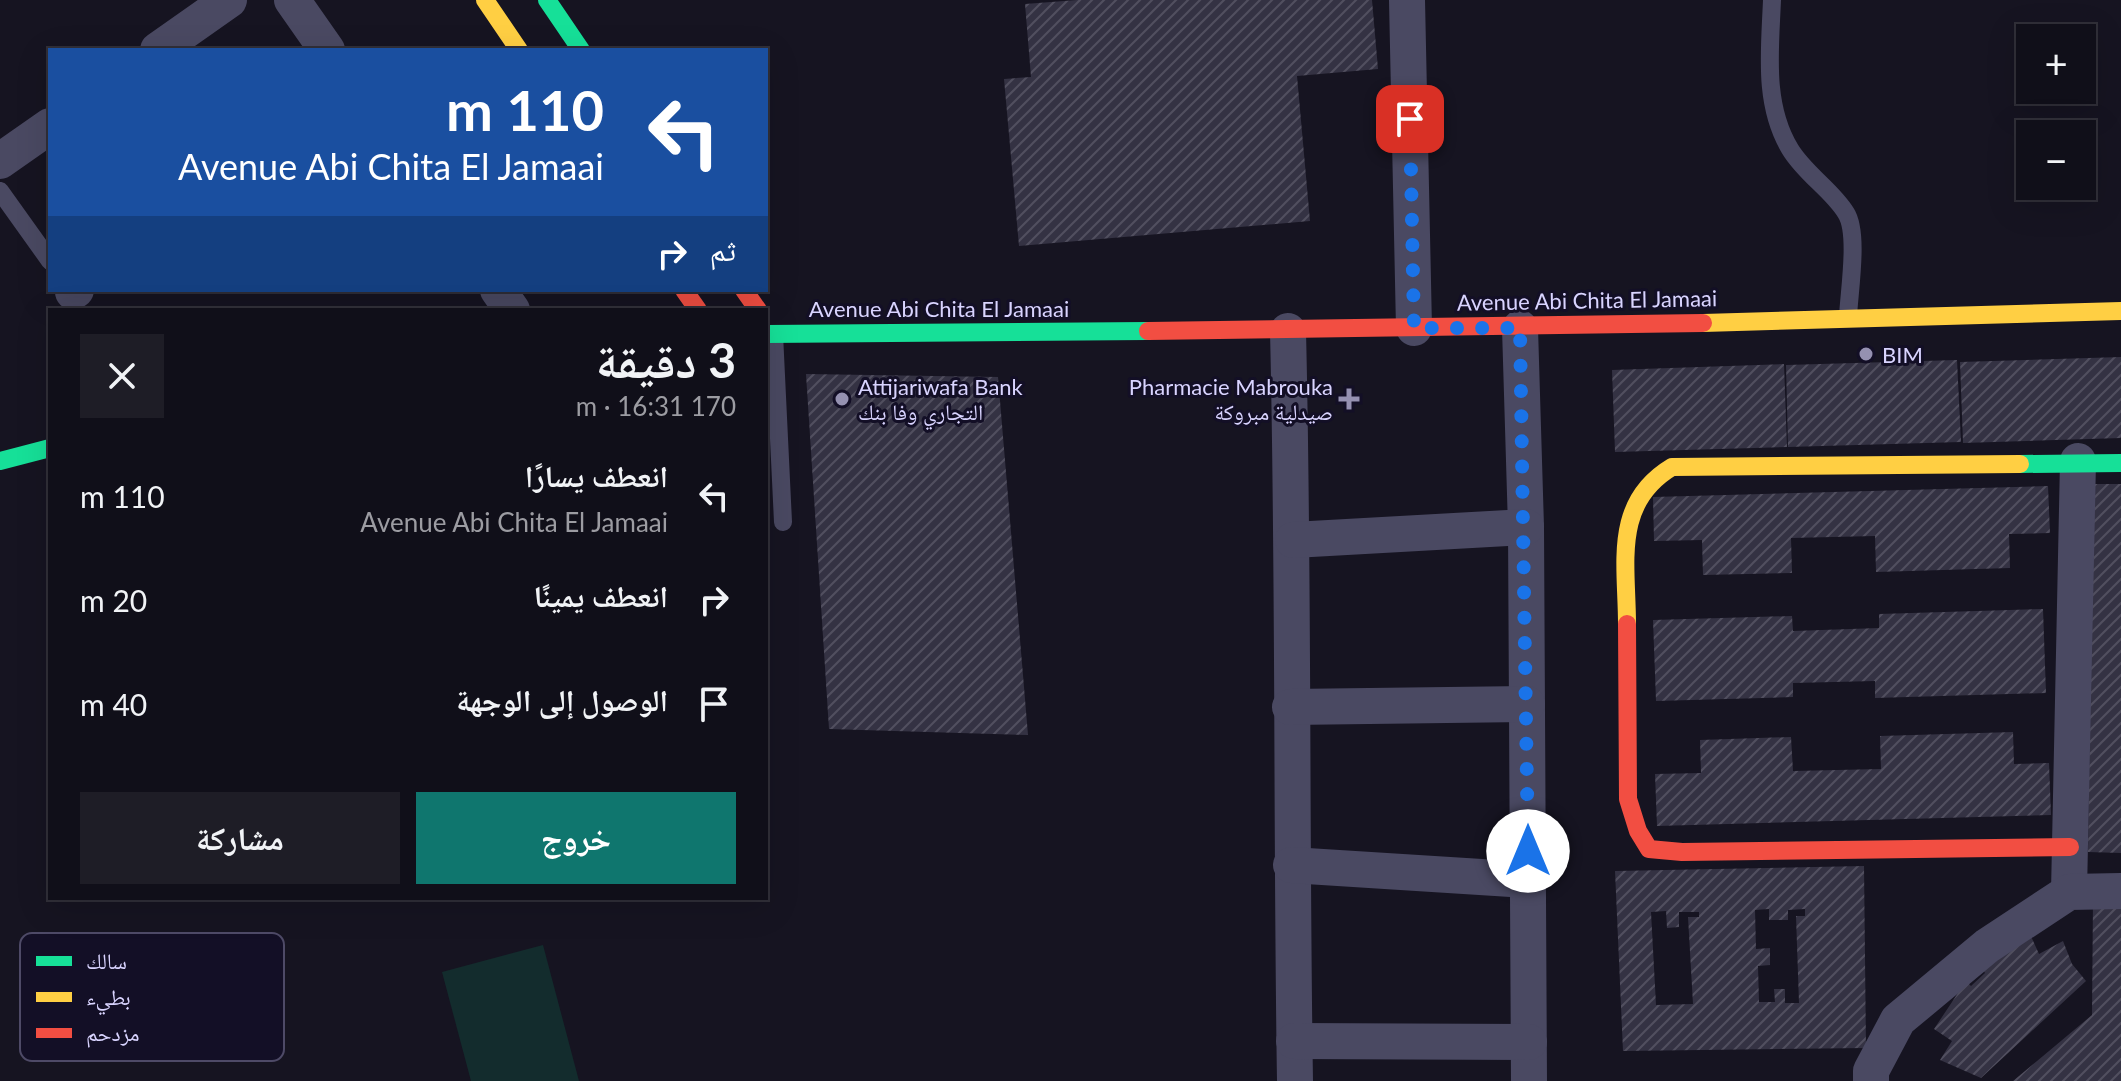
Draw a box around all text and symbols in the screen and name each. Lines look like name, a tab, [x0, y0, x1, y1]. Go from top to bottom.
map controls	[2016, 24, 2096, 200]
button: +	[2016, 24, 2096, 104]
text: 110 m	[446, 76, 604, 143]
icon: left	[632, 80, 736, 184]
pin	[1376, 85, 1444, 153]
icon: arrive	[1388, 97, 1432, 141]
button: −	[2016, 120, 2096, 200]
text: Avenue Abi Chita El Jamaai	[178, 144, 604, 188]
text: ثم	[710, 231, 736, 267]
icon: right	[650, 232, 694, 276]
street label: Avenue Abi Chita El Jamaai	[1457, 284, 1717, 316]
street label: Avenue Abi Chita El Jamaai	[809, 295, 1069, 322]
text: 3 دقيقة	[596, 331, 736, 388]
button: close	[80, 334, 164, 418]
place label: BIM	[1882, 341, 1923, 368]
marker: BIM	[1857, 345, 1875, 363]
place label: Attijariwafa Bank التجاري وفا بنك	[858, 373, 1024, 429]
place label: Pharmacie Mabrouka صيدلية مبروكة	[1129, 373, 1333, 425]
text: 170 m · 16:31	[576, 390, 736, 422]
marker: Attijariwafa Bank التجاري وفا بنك	[833, 390, 851, 408]
marker: Pharmacie Mabrouka صيدلية مبروكة	[1340, 390, 1358, 408]
text: انعطف يسارًا	[525, 457, 668, 493]
icon: left	[692, 474, 736, 518]
text: 110 m	[80, 478, 165, 514]
text: Avenue Abi Chita El Jamaai	[360, 506, 668, 538]
text: انعطف يمينًا	[533, 577, 668, 613]
icon: right	[692, 578, 736, 622]
text: 20 m	[80, 582, 147, 618]
text: الوصول إلى الوجهة	[456, 681, 668, 717]
icon: arrive	[692, 682, 736, 726]
text: 40 m	[80, 686, 147, 722]
button: مشاركة	[80, 792, 400, 884]
button: خروج	[416, 792, 736, 884]
position arrow	[1486, 809, 1570, 893]
legend	[20, 933, 284, 1061]
text: سالك	[86, 947, 127, 974]
text: بطيء	[86, 983, 131, 1015]
text: مزدحم	[86, 1019, 140, 1048]

